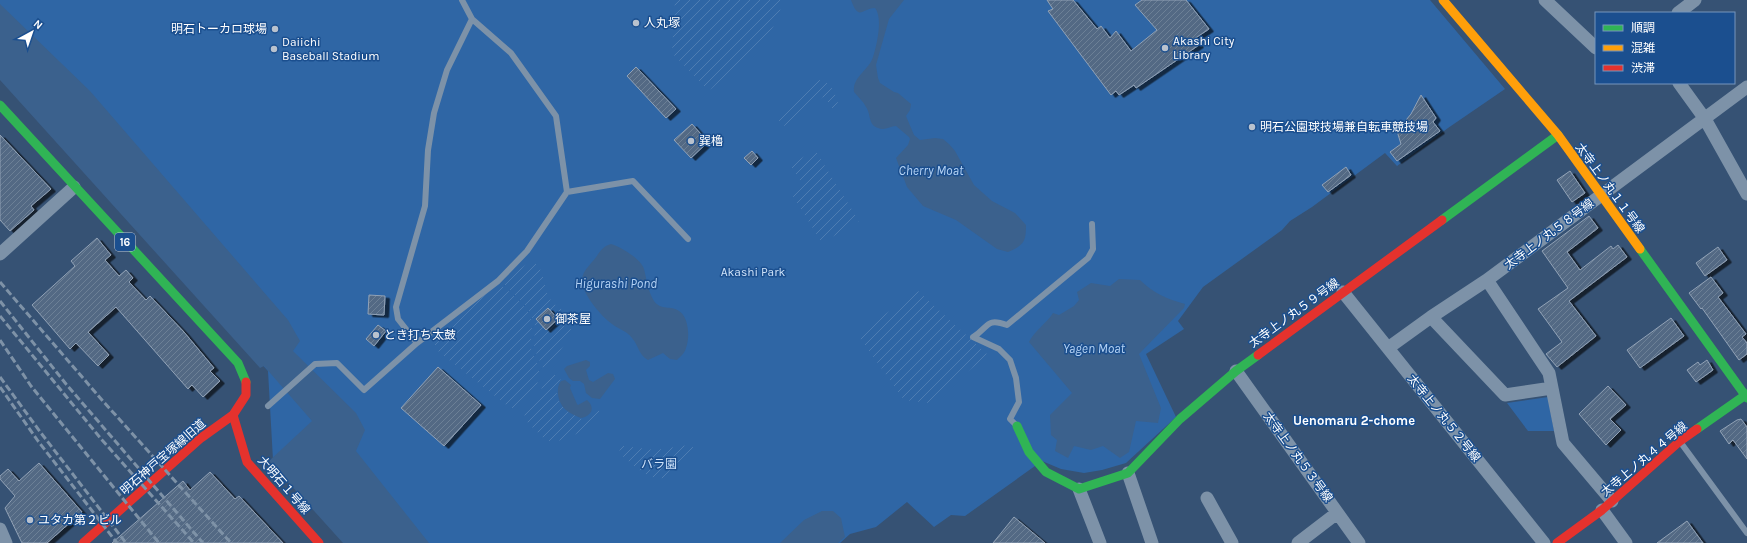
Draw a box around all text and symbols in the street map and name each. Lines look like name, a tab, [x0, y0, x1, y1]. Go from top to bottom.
north arrow	[12, 12, 52, 52]
legend	[1595, 12, 1735, 84]
place label: 人丸塚	[644, 16, 680, 30]
text: N	[31, 17, 45, 32]
marker: 人丸塚	[631, 18, 641, 28]
text: 順調	[1631, 21, 1655, 35]
place label: 明石トーカロ球場	[171, 22, 267, 36]
marker: 明石トーカロ球場	[270, 24, 280, 34]
place label: Akashi City Library	[1173, 34, 1235, 62]
place label: Daiichi Baseball Stadium	[282, 35, 379, 63]
text: 混雑	[1631, 41, 1655, 55]
marker: Akashi City Library	[1160, 43, 1170, 53]
marker: Daiichi Baseball Stadium	[269, 44, 279, 54]
text: 渋滞	[1631, 61, 1655, 75]
place label: 明石公園球技場兼自転車競技場	[1260, 120, 1428, 134]
marker: 明石公園球技場兼自転車競技場	[1247, 122, 1257, 132]
place label: 巽櫓	[699, 134, 723, 148]
marker: 巽櫓	[686, 136, 696, 146]
street label: 太寺上ノ丸１１号線	[1573, 140, 1647, 236]
water label: Cherry Moat	[899, 163, 964, 178]
street label: 太寺上ノ丸５８号線	[1502, 196, 1596, 272]
road number: 16	[115, 233, 135, 251]
park label: Akashi Park	[721, 265, 786, 279]
water label: Higurashi Pond	[575, 276, 657, 291]
street label: 太寺上ノ丸５９号線	[1246, 276, 1342, 350]
place label: 御茶屋	[555, 312, 591, 326]
marker: 御茶屋	[542, 314, 552, 324]
place label: とき打ち太鼓	[384, 328, 456, 342]
marker: とき打ち太鼓	[371, 330, 381, 340]
water label: Yagen Moat	[1063, 341, 1126, 356]
street label: 太寺上ノ丸５２号線	[1405, 372, 1483, 464]
street label: 太寺上ノ丸５３号線	[1261, 409, 1335, 505]
district label: Uenomaru 2-chome	[1293, 413, 1415, 428]
street label: 明石神戸宝塚線旧道	[118, 416, 208, 498]
street label: 太寺上ノ丸４４号線	[1598, 419, 1690, 499]
street label: 大明石１号線	[255, 453, 313, 517]
park label: バラ園	[641, 457, 677, 471]
place label: ユタカ第２ビル	[38, 513, 122, 527]
marker: ユタカ第２ビル	[25, 515, 35, 525]

